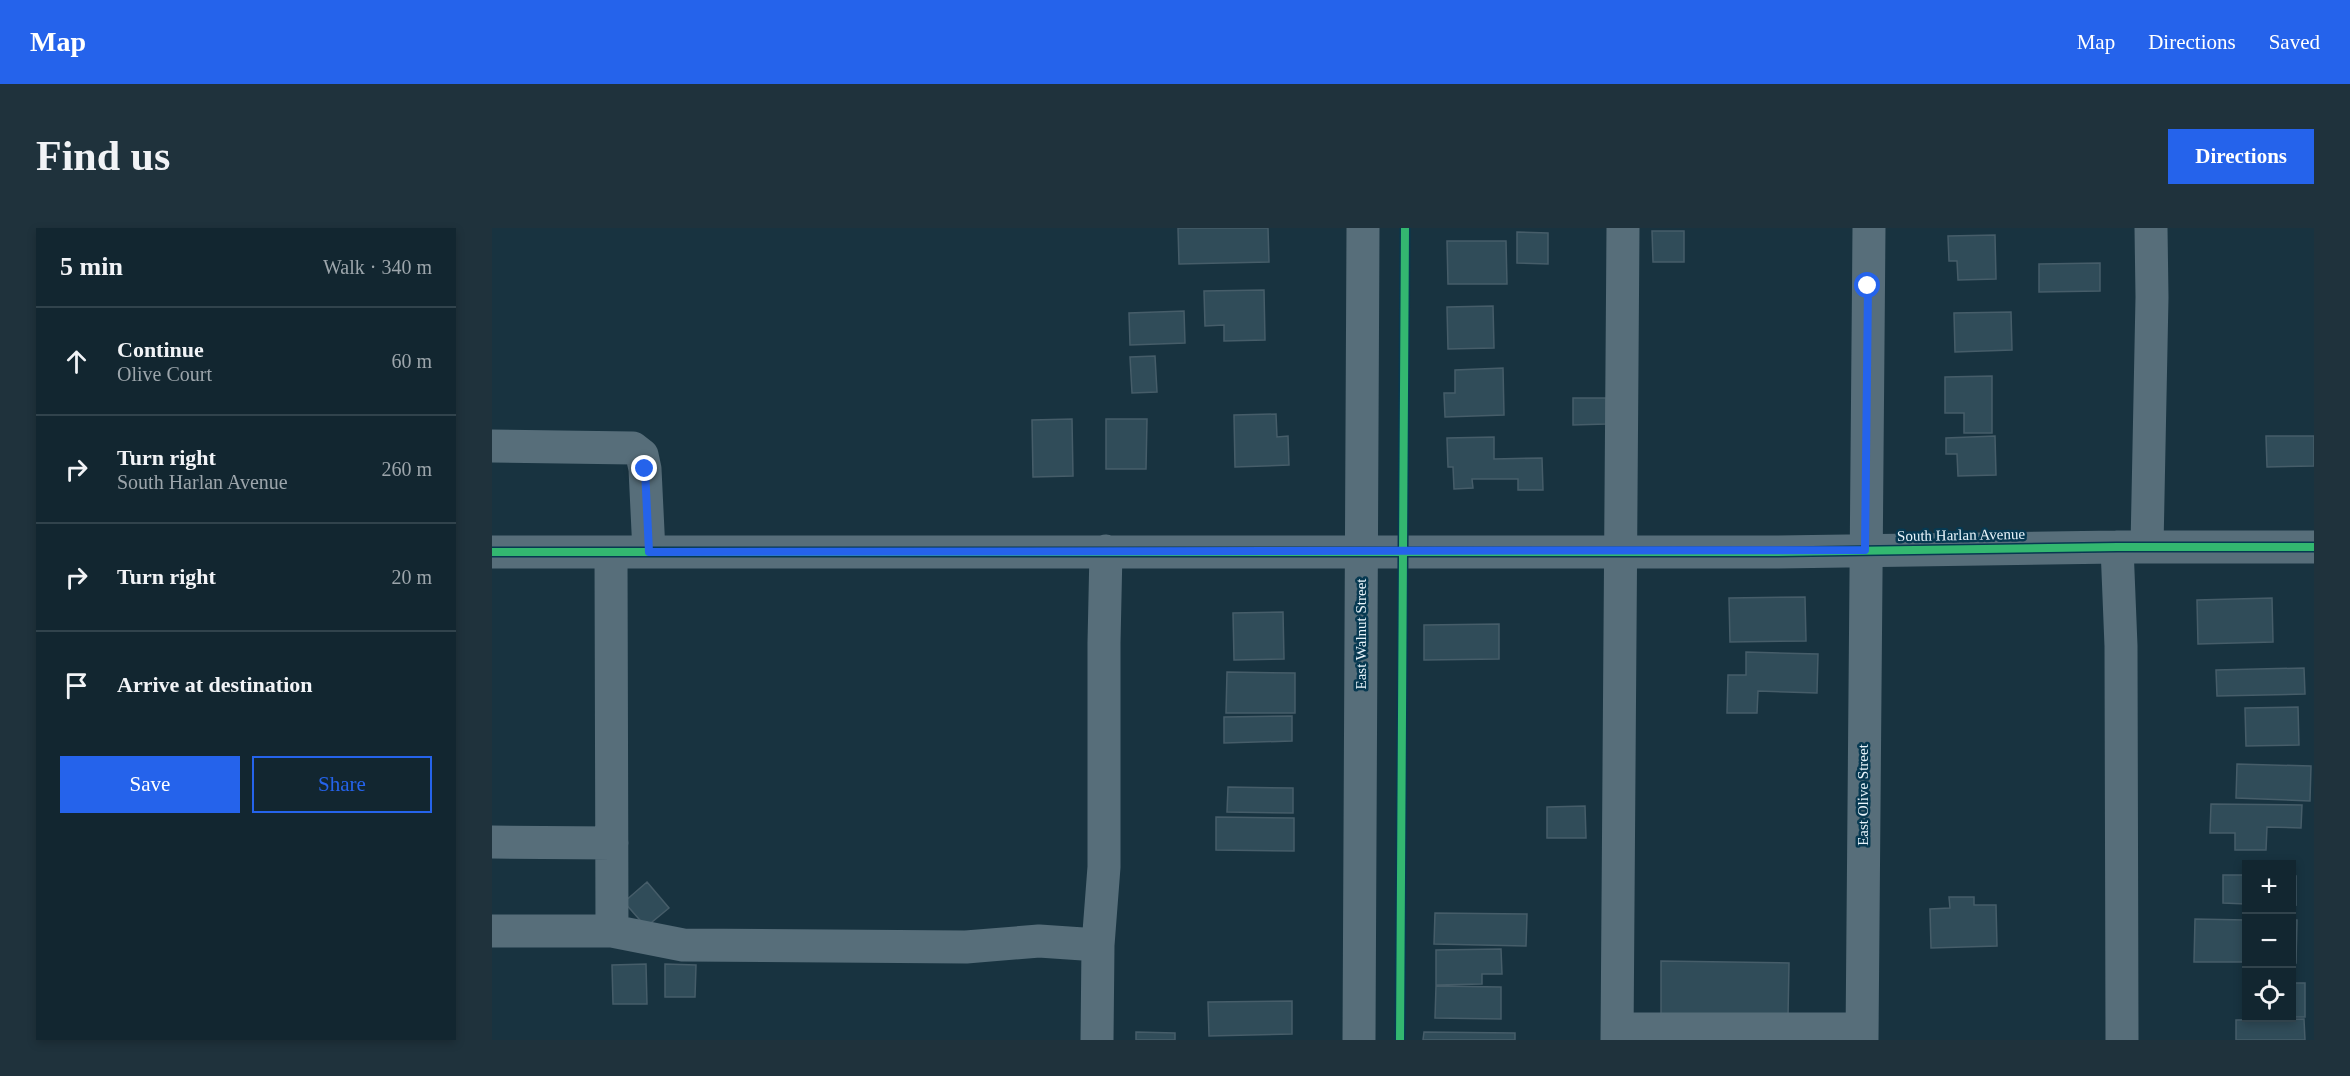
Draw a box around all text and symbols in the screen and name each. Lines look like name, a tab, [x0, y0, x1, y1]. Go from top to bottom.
text: Map	[30, 26, 86, 57]
text: Map	[2077, 30, 2115, 54]
text: Directions	[2148, 30, 2236, 54]
text: Saved	[2269, 30, 2320, 54]
button: Directions	[2168, 129, 2314, 184]
text: Find us	[36, 133, 170, 179]
text: 5 min	[60, 252, 123, 281]
text: Walk · 340 m	[323, 256, 432, 278]
route start	[1854, 272, 1880, 298]
text: Continue	[117, 337, 204, 362]
icon: ahead	[60, 345, 93, 378]
text: 60 m	[391, 350, 432, 372]
text: Olive Court	[117, 363, 212, 385]
text: Turn right	[117, 445, 216, 470]
icon: right	[60, 453, 93, 486]
route end	[631, 455, 657, 481]
text: 260 m	[381, 458, 432, 480]
text: South Harlan Avenue	[117, 471, 288, 493]
street label: South Harlan Avenue	[1897, 526, 2025, 544]
icon: right	[60, 561, 93, 594]
text: Turn right	[117, 564, 216, 589]
text: 20 m	[391, 566, 432, 588]
street label: East Walnut Street	[1353, 578, 1369, 690]
icon: arrive	[60, 669, 93, 702]
text: Arrive at destination	[117, 672, 313, 697]
street label: East Olive Street	[1855, 743, 1871, 846]
button: Save	[60, 756, 240, 813]
button: Share	[252, 756, 432, 813]
map controls	[2242, 860, 2296, 1022]
button: +	[2242, 860, 2296, 914]
button: −	[2242, 914, 2296, 968]
button: locate	[2242, 968, 2296, 1022]

